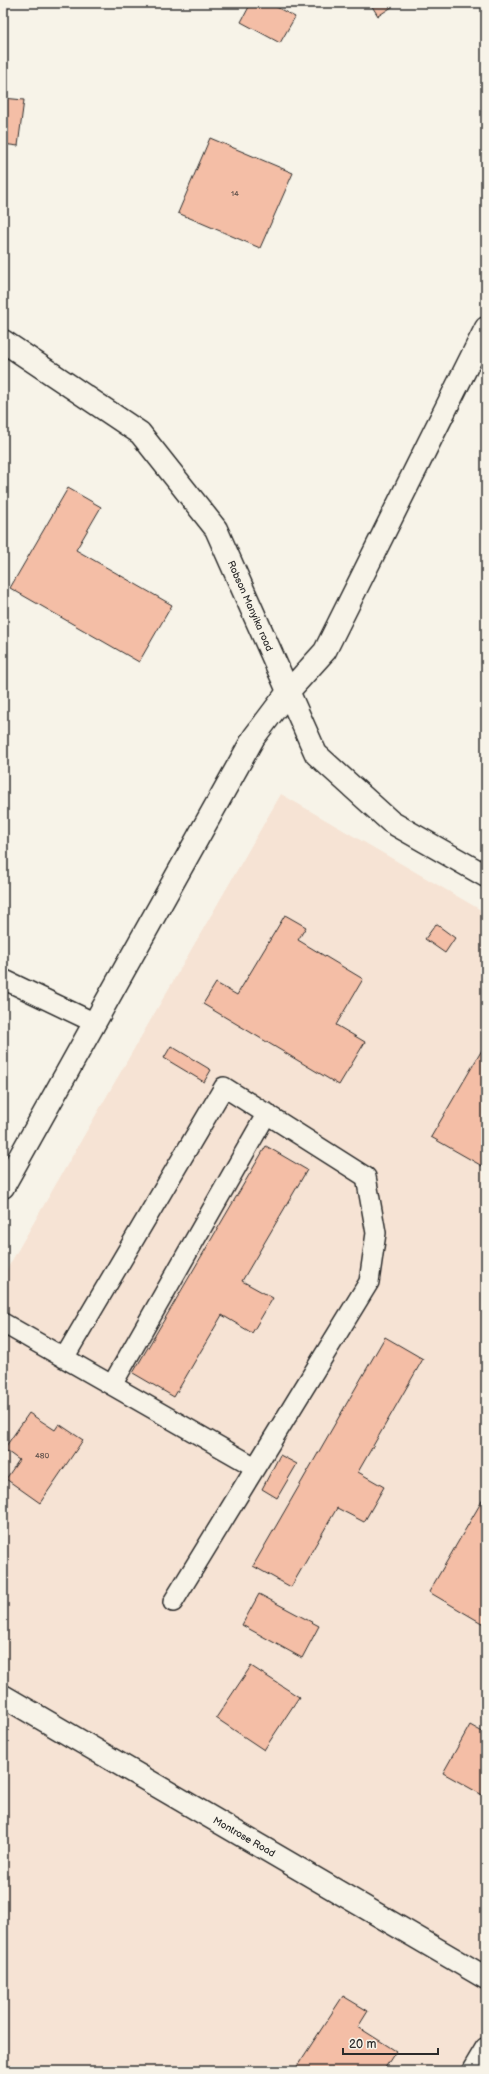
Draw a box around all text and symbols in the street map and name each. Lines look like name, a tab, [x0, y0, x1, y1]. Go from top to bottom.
house number: 14	[231, 189, 239, 198]
street label: Robson Manyika road	[225, 559, 275, 653]
house number: 480	[35, 1451, 49, 1460]
street label: Montrose Road	[211, 1814, 277, 1860]
scale bar	[343, 2030, 438, 2056]
text: 20 m	[349, 2037, 376, 2052]

